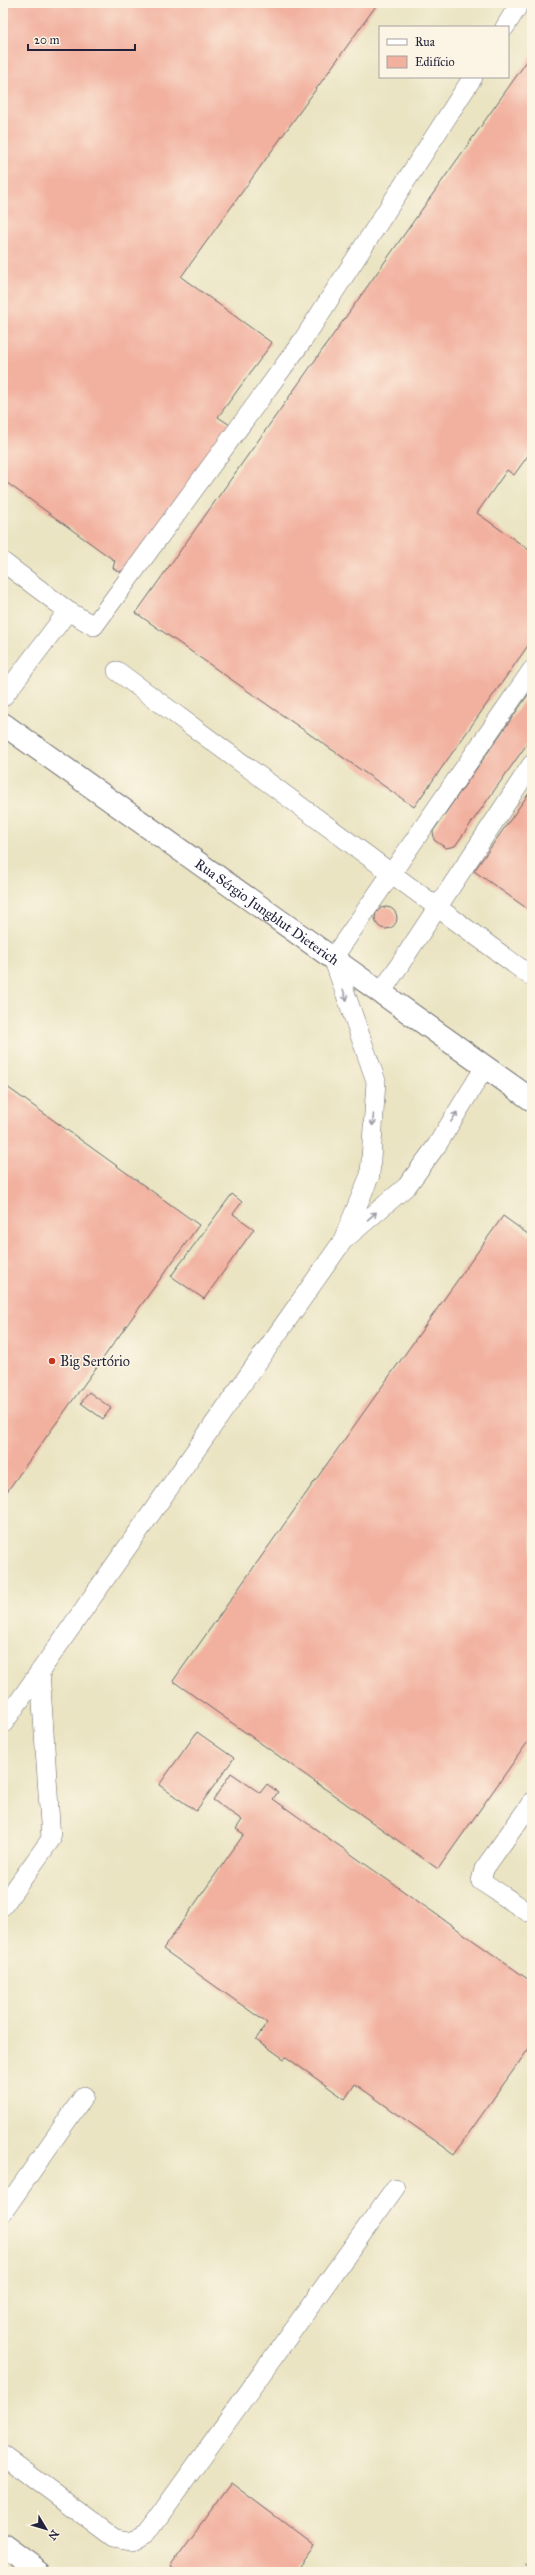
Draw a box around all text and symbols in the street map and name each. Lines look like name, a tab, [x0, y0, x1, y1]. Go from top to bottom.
scale bar	[28, 26, 135, 52]
legend	[379, 26, 509, 78]
text: 20 m	[34, 33, 60, 47]
text: Rua	[415, 35, 436, 49]
text: Edifício	[415, 55, 455, 69]
street label: Rua Sérgio Jungblut Dieterich	[192, 855, 343, 969]
one-way arrow	[342, 989, 350, 1001]
one-way arrow	[451, 1111, 459, 1123]
one-way arrow	[370, 1113, 377, 1126]
one-way arrow	[366, 1212, 377, 1221]
place label: Big Sertório	[60, 1353, 130, 1370]
marker: Big Sertório	[47, 1356, 57, 1366]
north arrow	[26, 2509, 66, 2549]
text: N	[45, 2527, 61, 2543]

